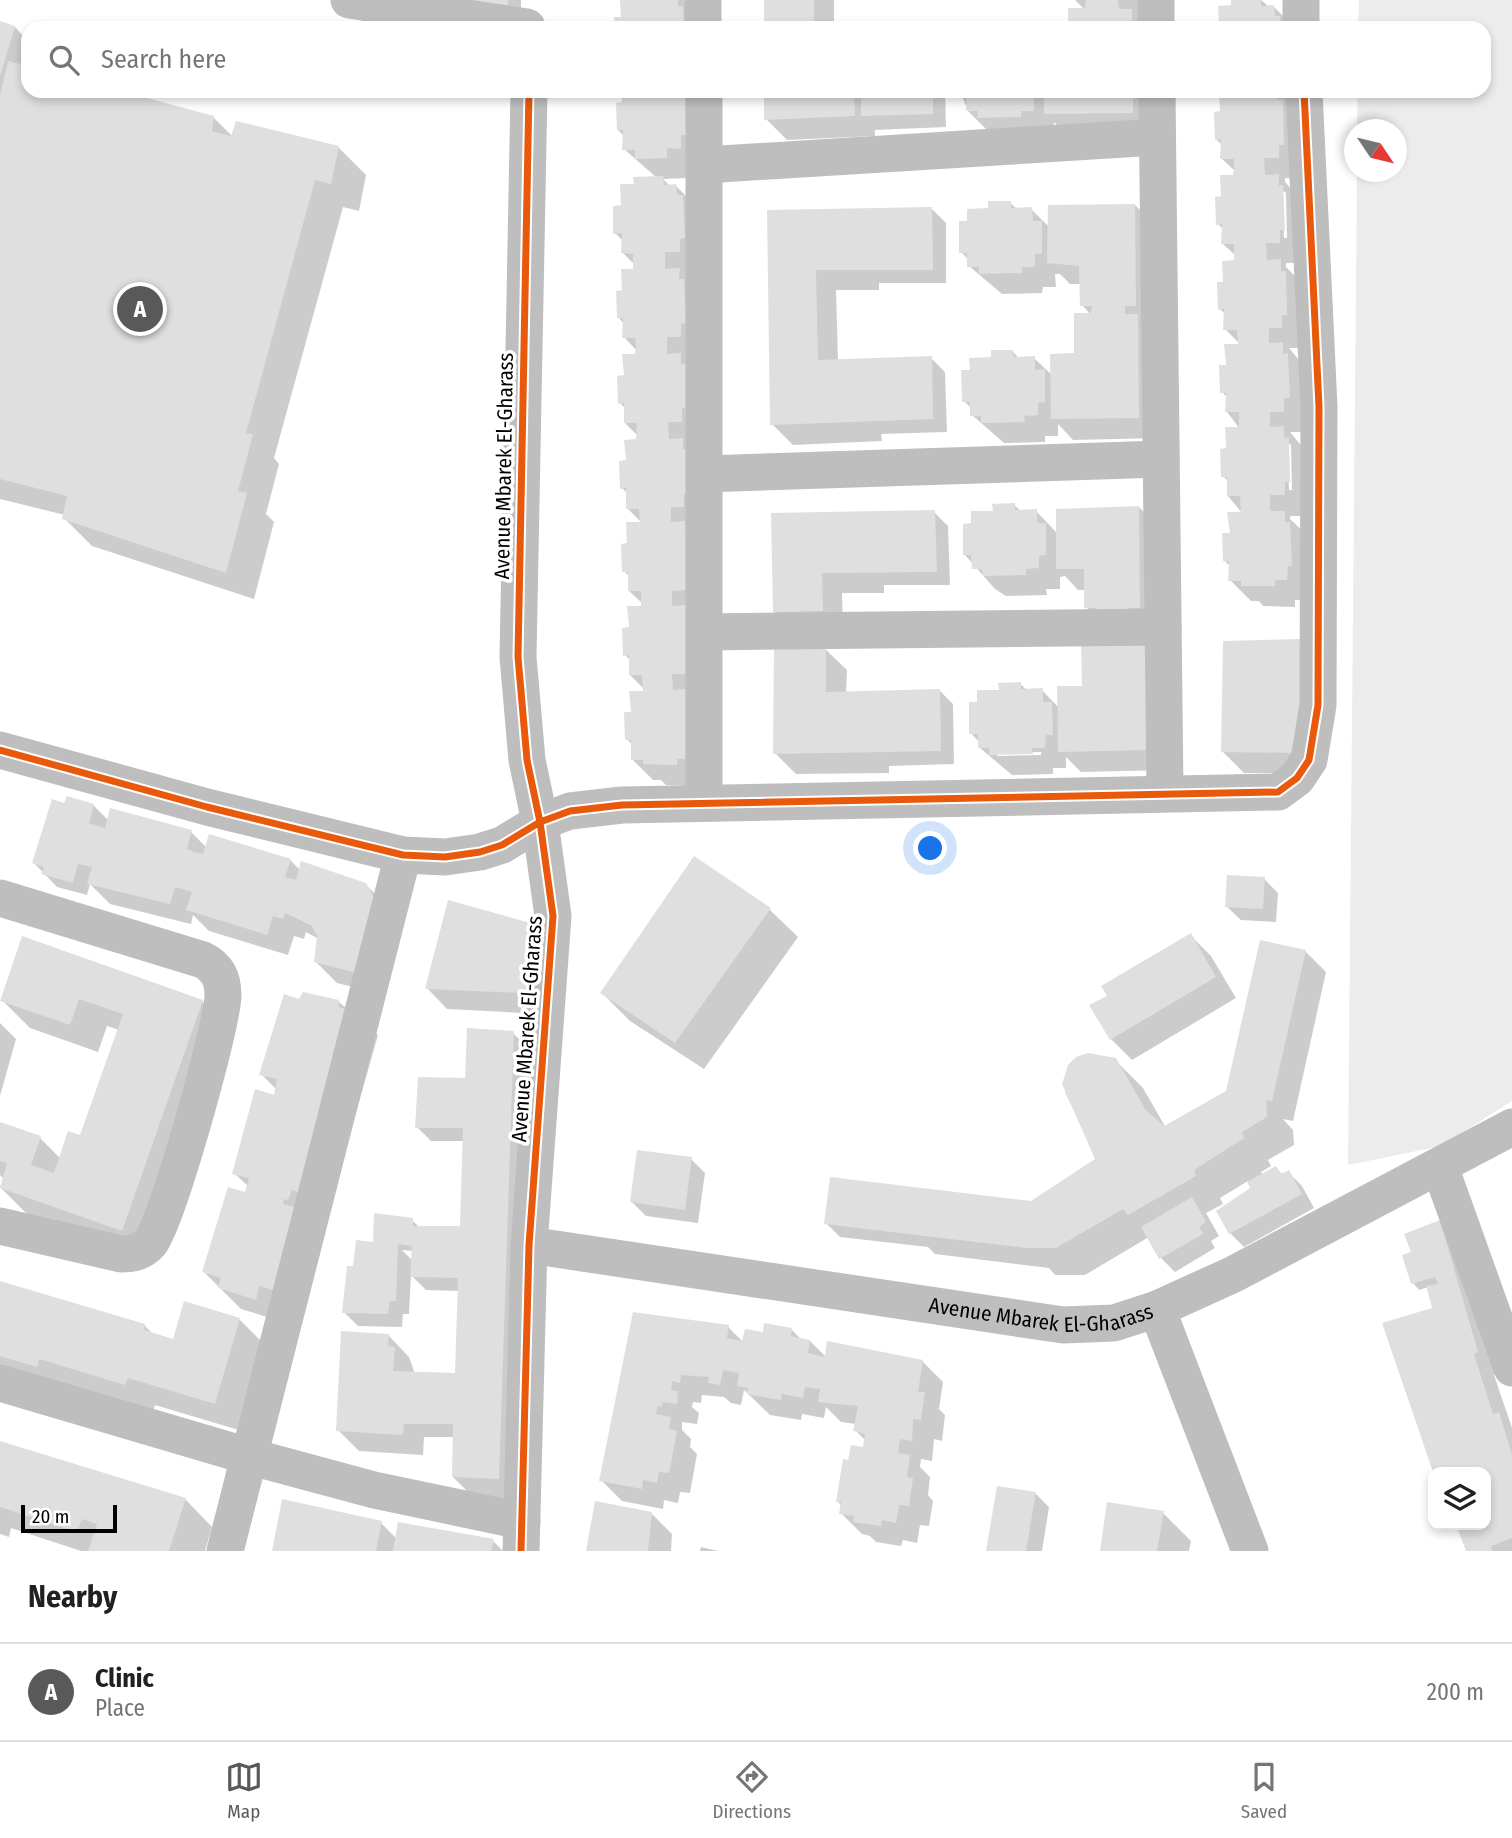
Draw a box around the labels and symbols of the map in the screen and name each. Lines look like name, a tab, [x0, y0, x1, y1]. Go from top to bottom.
north arrow	[1344, 119, 1407, 182]
pin: A	[117, 283, 163, 335]
street label: Avenue Mbarek El-Gharass	[489, 352, 519, 580]
your location	[913, 831, 947, 865]
street label: Avenue Mbarek El-Gharass	[506, 915, 548, 1143]
street label: Avenue Mbarek El-Gharass	[927, 1292, 1157, 1338]
scale bar	[21, 1502, 117, 1534]

